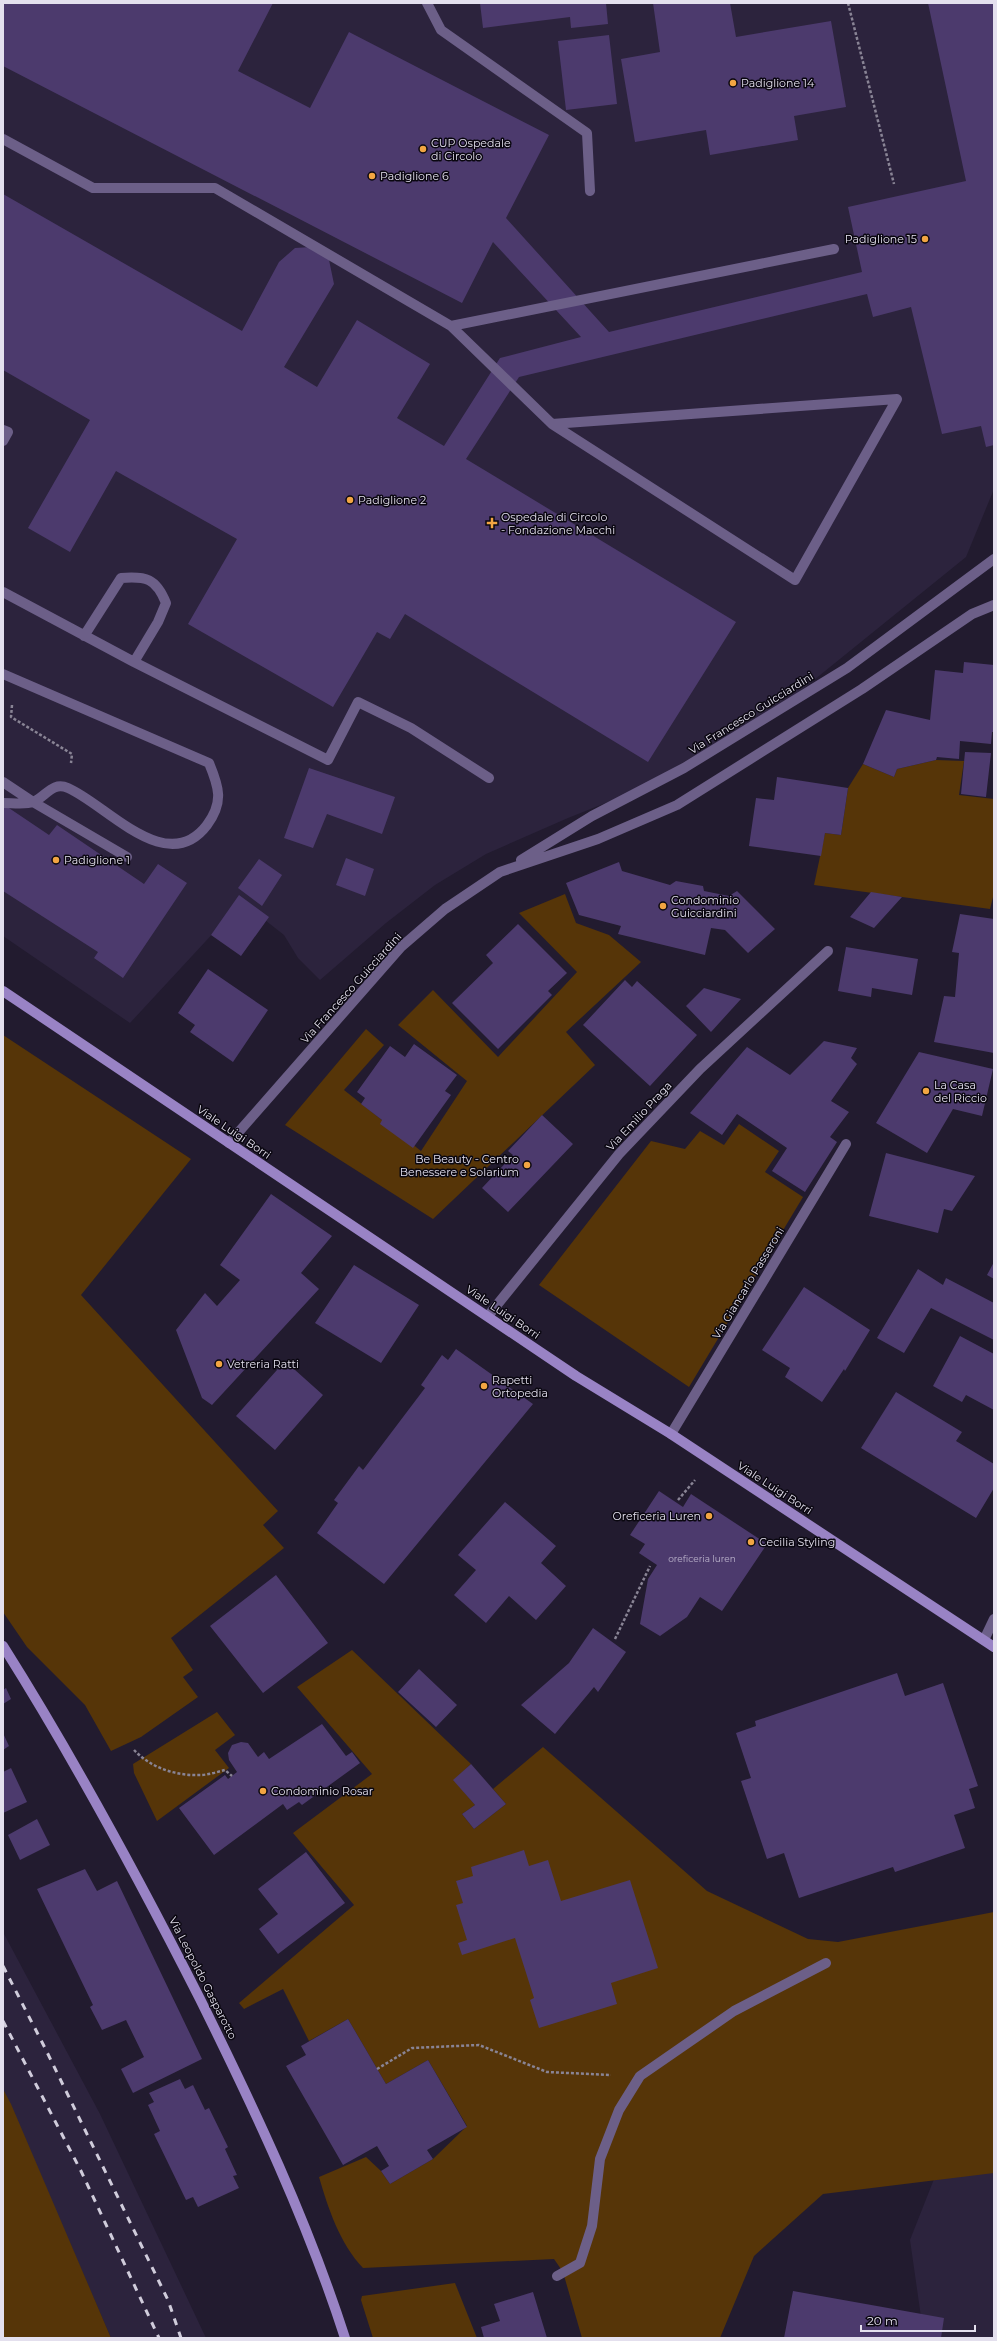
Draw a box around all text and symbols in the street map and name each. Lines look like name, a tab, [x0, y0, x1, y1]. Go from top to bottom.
place label: Padiglione 14	[741, 76, 815, 90]
marker: Padiglione 14	[728, 78, 738, 88]
place label: CUP Ospedale di Circolo	[431, 136, 511, 163]
marker: CUP Ospedale di Circolo	[418, 144, 428, 154]
place label: Padiglione 6	[380, 169, 449, 183]
marker: Padiglione 6	[367, 171, 377, 181]
place label: Padiglione 15	[845, 232, 917, 246]
marker: Padiglione 15	[920, 234, 930, 244]
place label: Padiglione 2	[358, 493, 426, 507]
marker: Padiglione 2	[345, 495, 355, 505]
place label: Ospedale di Circolo - Fondazione Macchi	[501, 510, 615, 537]
marker: Ospedale di Circolo - Fondazione Macchi	[486, 517, 498, 529]
street label: Via Francesco Guicciardini	[686, 669, 816, 757]
place label: Padiglione 1	[64, 853, 130, 867]
marker: Padiglione 1	[51, 855, 61, 865]
place label: Condominio Guicciardini	[671, 893, 739, 920]
marker: Condominio Guicciardini	[658, 901, 668, 911]
street label: Via Francesco Guicciardini	[298, 930, 404, 1046]
street label: Via Emilio Praga	[603, 1078, 675, 1154]
place label: La Casa del Riccio	[934, 1078, 987, 1105]
marker: La Casa del Riccio	[921, 1086, 931, 1096]
street label: Viale Luigi Borri	[194, 1102, 274, 1162]
place label: Be Beauty - Centro Benessere e Solarium	[400, 1152, 519, 1179]
marker: Be Beauty - Centro Benessere e Solarium	[522, 1160, 532, 1170]
street label: Via Giancarlo Passeroni	[709, 1224, 787, 1342]
street label: Viale Luigi Borri	[463, 1282, 543, 1342]
place label: Vetreria Ratti	[227, 1357, 299, 1371]
marker: Vetreria Ratti	[214, 1359, 224, 1369]
place label: Rapetti Ortopedia	[492, 1373, 548, 1400]
marker: Rapetti Ortopedia	[479, 1381, 489, 1391]
street label: Viale Luigi Borri	[735, 1459, 815, 1517]
place label: Oreficeria Luren	[613, 1509, 701, 1523]
marker: Oreficeria Luren	[704, 1511, 714, 1521]
place label: Cecilia Styling	[759, 1535, 835, 1549]
marker: Cecilia Styling	[746, 1537, 756, 1547]
house number: oreficeria luren	[668, 1553, 736, 1564]
place label: Condominio Rosar	[271, 1784, 373, 1798]
marker: Condominio Rosar	[258, 1786, 268, 1796]
street label: Via Leopoldo Gasparotto	[166, 1915, 240, 2042]
scale bar	[861, 2307, 975, 2333]
text: 20 m	[867, 2313, 898, 2328]

